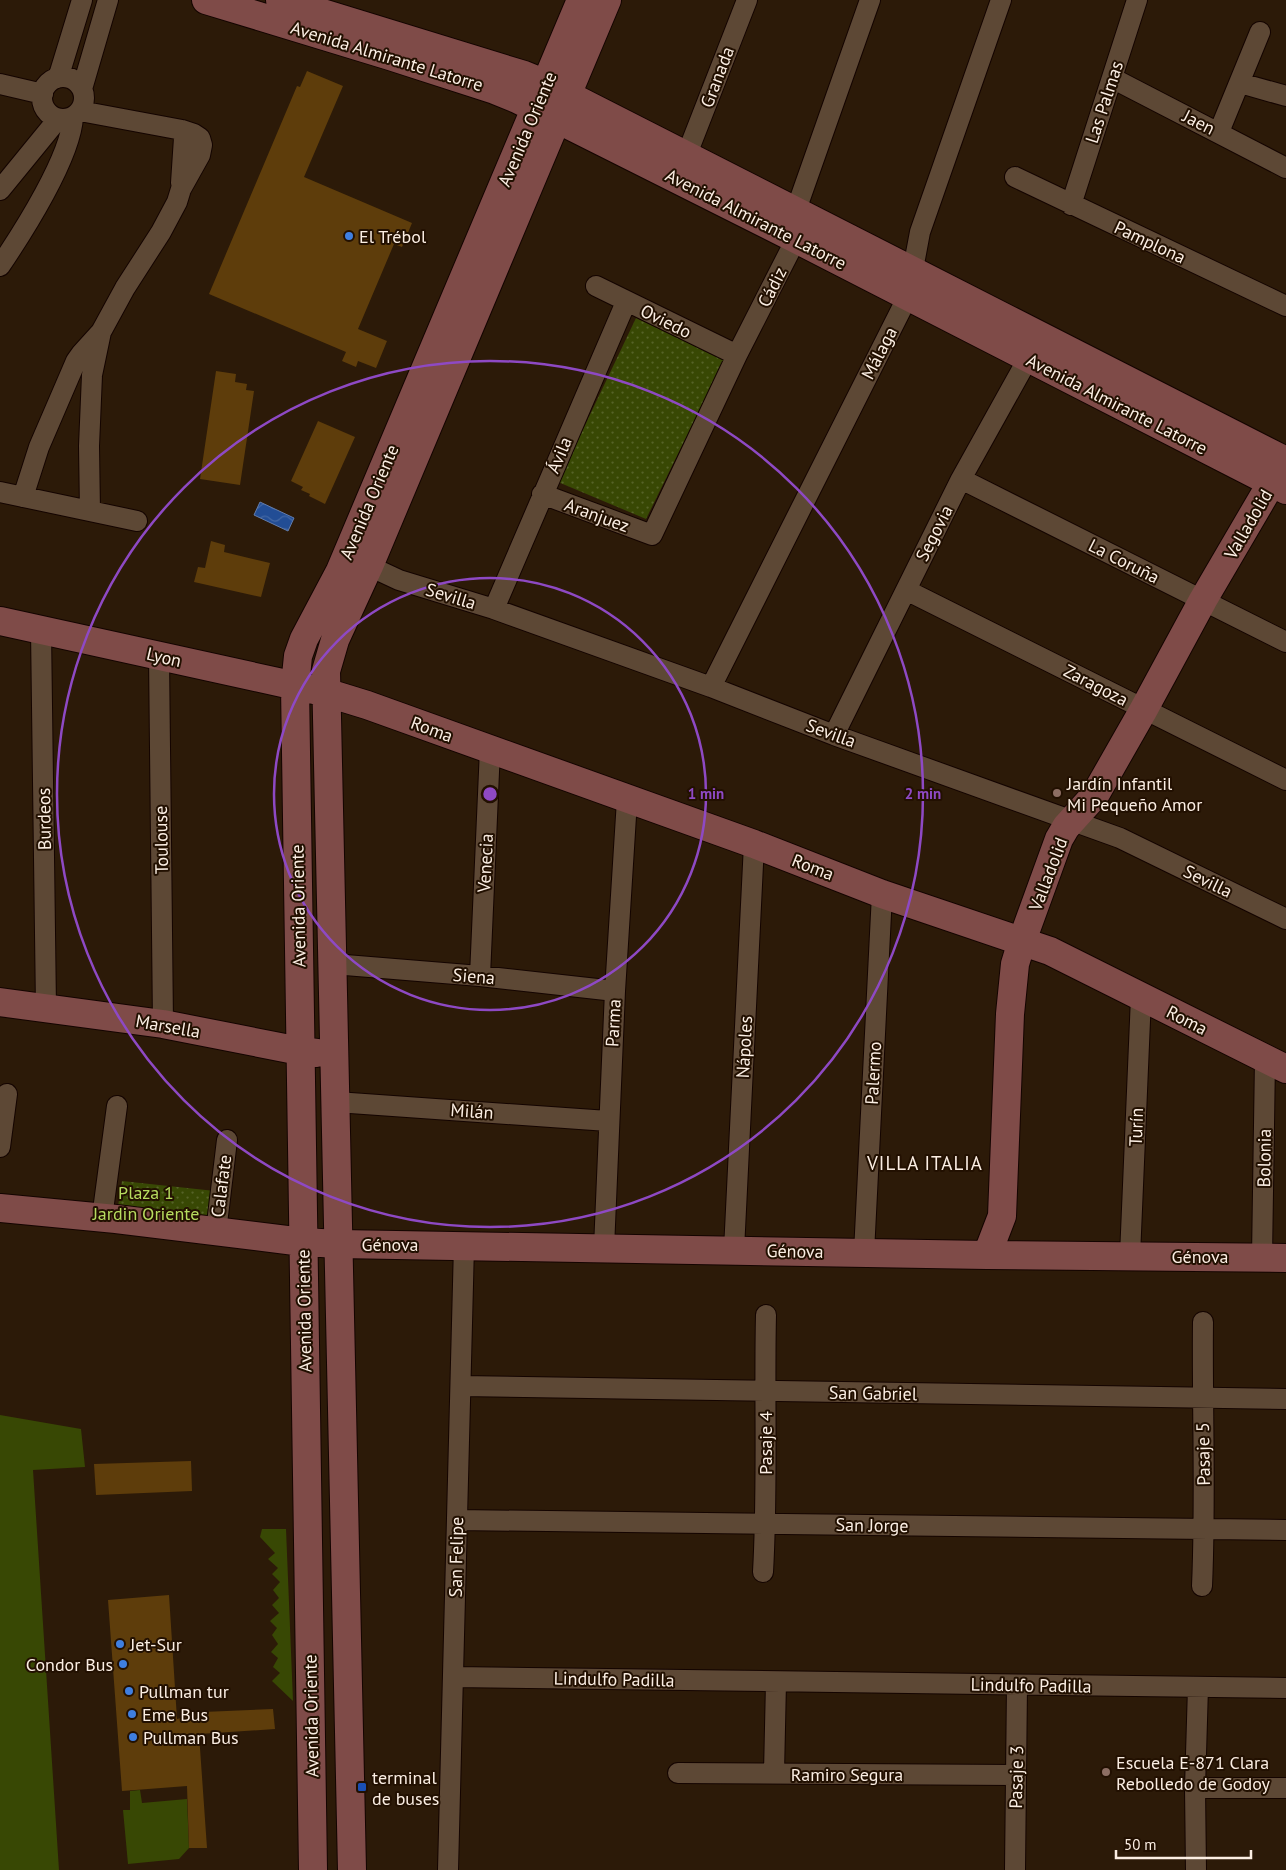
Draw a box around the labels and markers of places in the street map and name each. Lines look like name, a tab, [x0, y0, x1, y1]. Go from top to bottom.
place label: El Trébol	[359, 225, 427, 248]
marker: El Trébol	[343, 230, 355, 242]
place label: Jardín Infantil Mi Pequeño Amor	[1066, 772, 1202, 816]
centre of rings	[481, 785, 499, 803]
marker: Jardín Infantil Mi Pequeño Amor	[1051, 787, 1063, 799]
place label: Jet-Sur	[129, 1633, 182, 1656]
marker: Jet-Sur	[114, 1638, 126, 1650]
place label: Condor Bus	[26, 1653, 113, 1676]
marker: Condor Bus	[117, 1658, 129, 1670]
place label: Pullman tur	[139, 1680, 229, 1703]
marker: Pullman tur	[123, 1685, 135, 1697]
place label: Eme Bus	[142, 1703, 208, 1726]
marker: Eme Bus	[126, 1708, 138, 1720]
place label: Pullman Bus	[143, 1726, 239, 1749]
marker: Pullman Bus	[127, 1731, 139, 1743]
place label: Escuela E-871 Clara Rebolledo de Godoy	[1116, 1751, 1271, 1795]
place label: terminal de buses	[372, 1766, 439, 1810]
marker: Escuela E-871 Clara Rebolledo de Godoy	[1100, 1766, 1112, 1778]
marker: terminal de buses	[356, 1781, 368, 1793]

